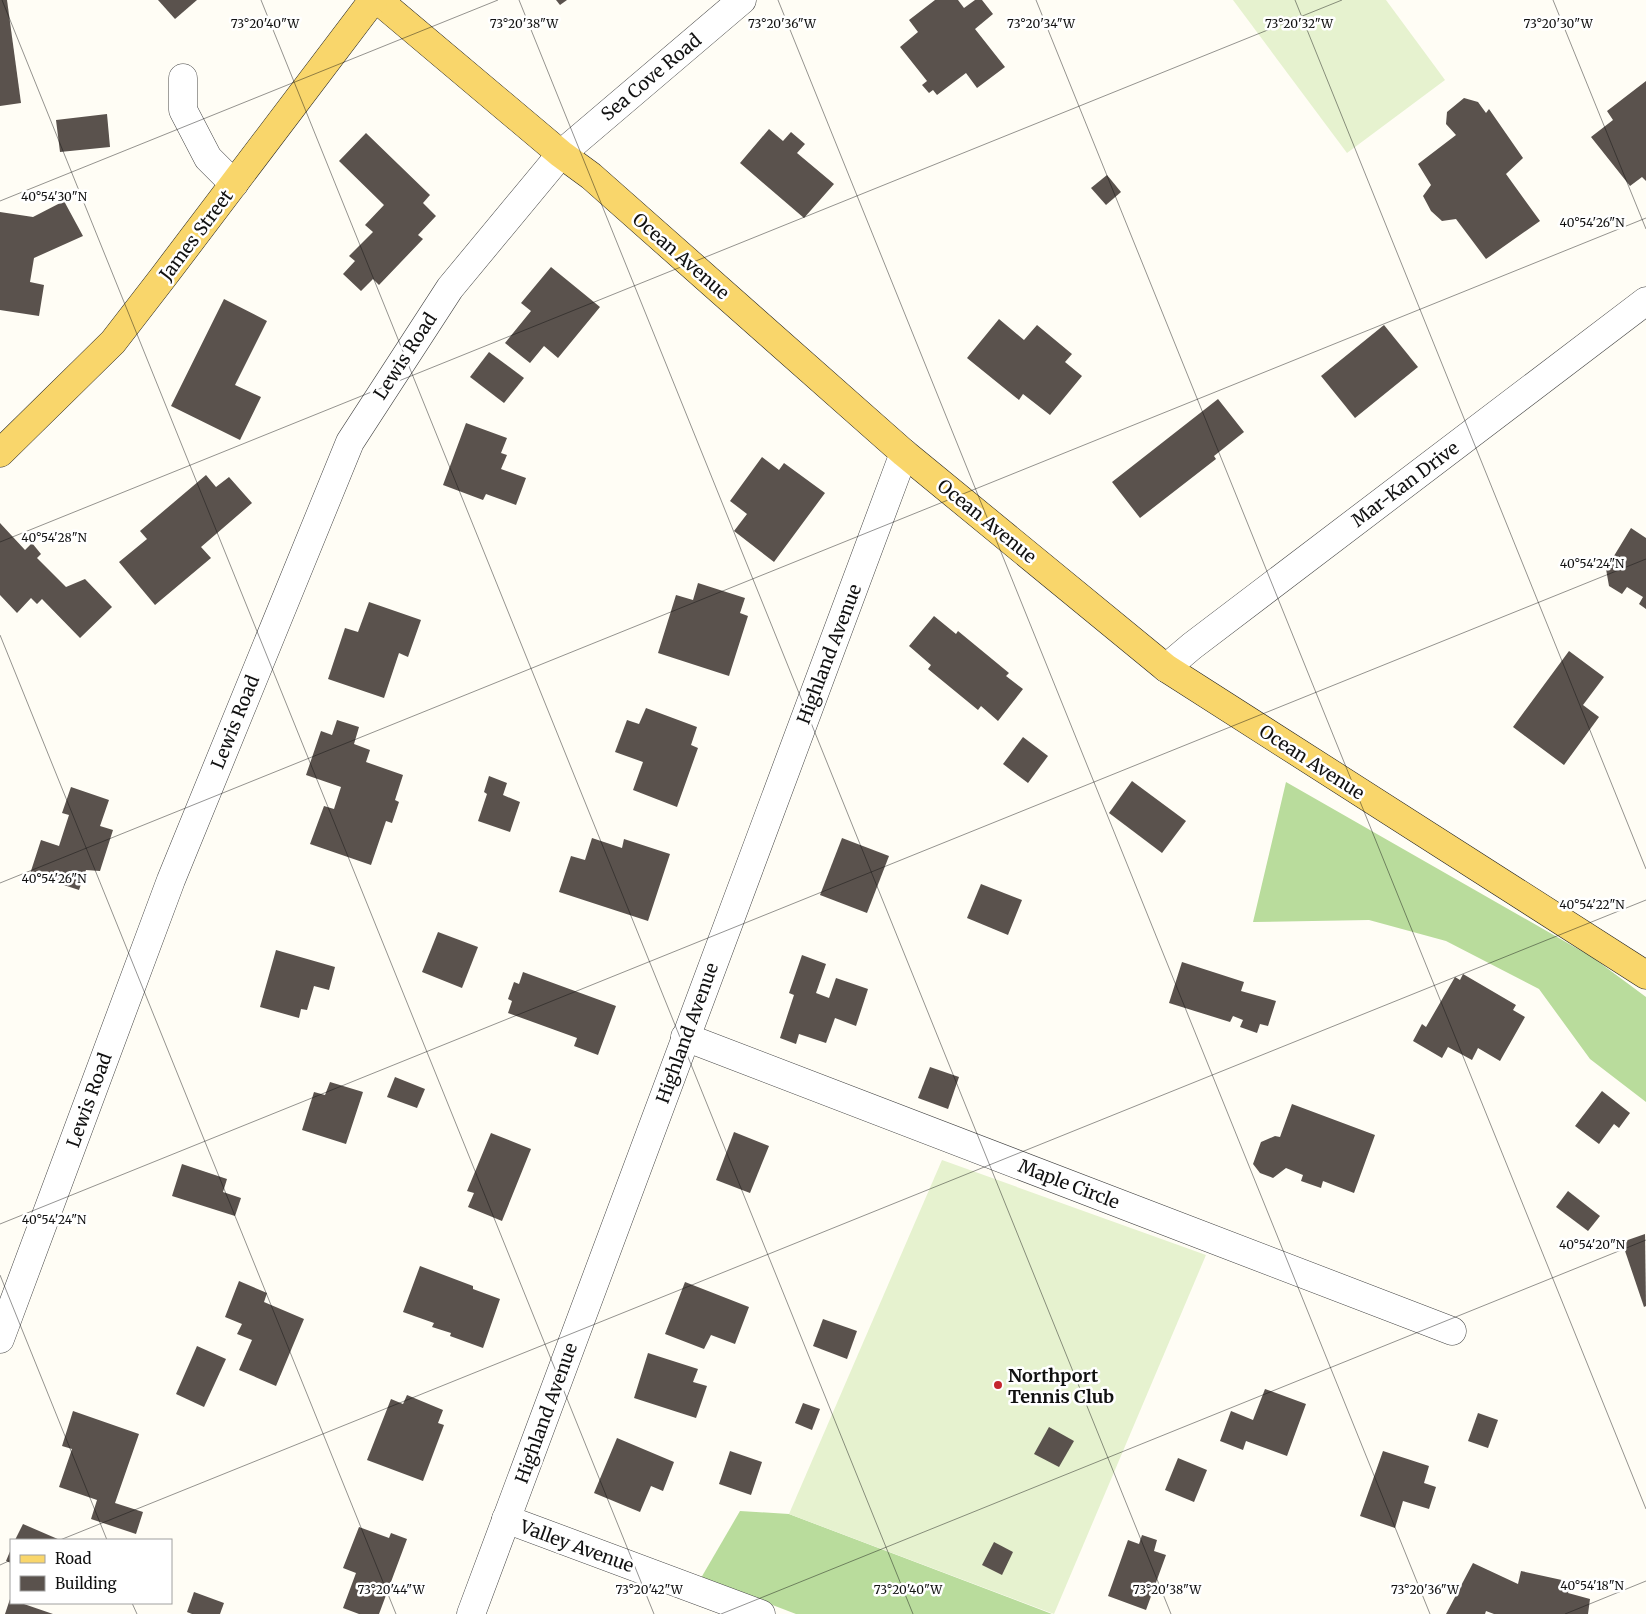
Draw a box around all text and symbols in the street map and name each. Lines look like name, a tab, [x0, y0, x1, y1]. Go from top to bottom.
text: 73°20'40"W	[231, 16, 300, 31]
text: 73°20'38"W	[490, 16, 559, 31]
text: 73°20'36"W	[748, 16, 817, 31]
text: 73°20'34"W	[1007, 16, 1076, 31]
text: 73°20'32"W	[1265, 16, 1334, 31]
text: 73°20'30"W	[1523, 16, 1594, 31]
street label: Sea Cove Road	[596, 28, 706, 126]
street label: James Street	[154, 185, 238, 286]
text: 40°54'30"N	[21, 189, 88, 204]
street label: Ocean Avenue	[628, 208, 734, 304]
text: 40°54'26"N	[1560, 215, 1625, 230]
street label: Lewis Road	[368, 308, 442, 404]
street label: Mar-Kan Drive	[1347, 436, 1463, 532]
street label: Ocean Avenue	[933, 474, 1041, 568]
text: 40°54'28"N	[21, 530, 87, 545]
text: 40°54'24"N	[1560, 556, 1625, 571]
street label: Highland Avenue	[792, 581, 866, 727]
street label: Lewis Road	[206, 672, 264, 772]
street label: Ocean Avenue	[1255, 719, 1369, 805]
text: 40°54'26"N	[22, 871, 87, 886]
text: 40°54'22"N	[1559, 897, 1625, 912]
street label: Highland Avenue	[651, 960, 723, 1106]
street label: Lewis Road	[61, 1049, 117, 1150]
street label: Maple Circle	[1015, 1154, 1123, 1214]
text: 40°54'24"N	[22, 1212, 87, 1227]
text: 40°54'20"N	[1559, 1237, 1626, 1252]
street label: Highland Avenue	[510, 1340, 582, 1486]
place label: Northport Tennis Club	[1008, 1364, 1114, 1408]
marker: Northport Tennis Club	[992, 1379, 1004, 1391]
street label: Valley Avenue	[516, 1514, 637, 1577]
legend	[10, 1539, 172, 1604]
text: Road	[55, 1549, 91, 1568]
text: Building	[55, 1574, 117, 1593]
text: 40°54'18"N	[1560, 1578, 1625, 1593]
text: 73°20'44"W	[357, 1582, 426, 1597]
text: 73°20'42"W	[615, 1582, 684, 1597]
text: 73°20'40"W	[874, 1582, 943, 1597]
text: 73°20'38"W	[1133, 1582, 1202, 1597]
text: 73°20'36"W	[1391, 1582, 1460, 1597]

